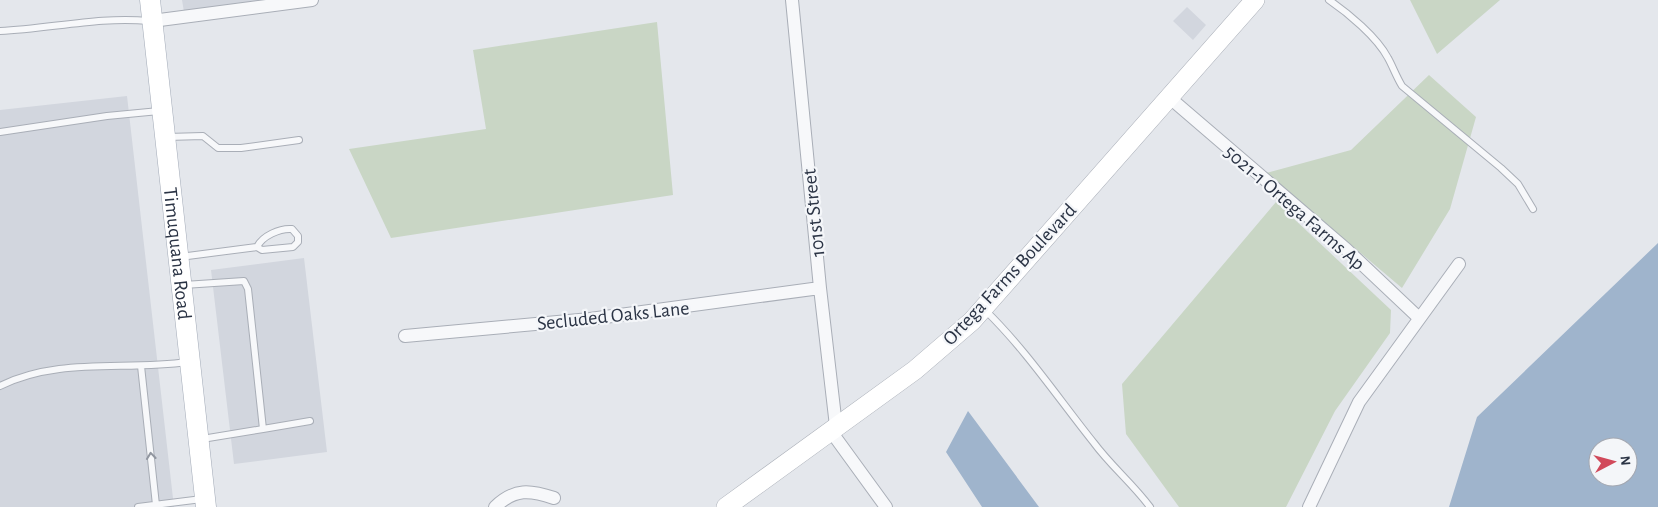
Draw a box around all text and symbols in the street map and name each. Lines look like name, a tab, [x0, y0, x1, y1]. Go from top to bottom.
street label: 5021-1 Ortega Farms Ap	[1220, 141, 1369, 274]
street label: 101st Street	[799, 167, 829, 258]
street label: Timuquana Road	[160, 186, 194, 321]
street label: Ortega Farms Boulevard	[939, 200, 1080, 349]
street label: Secluded Oaks Lane	[536, 298, 690, 334]
north arrow	[1588, 437, 1638, 487]
one-way arrow	[146, 452, 157, 460]
text: N	[1617, 455, 1632, 466]

